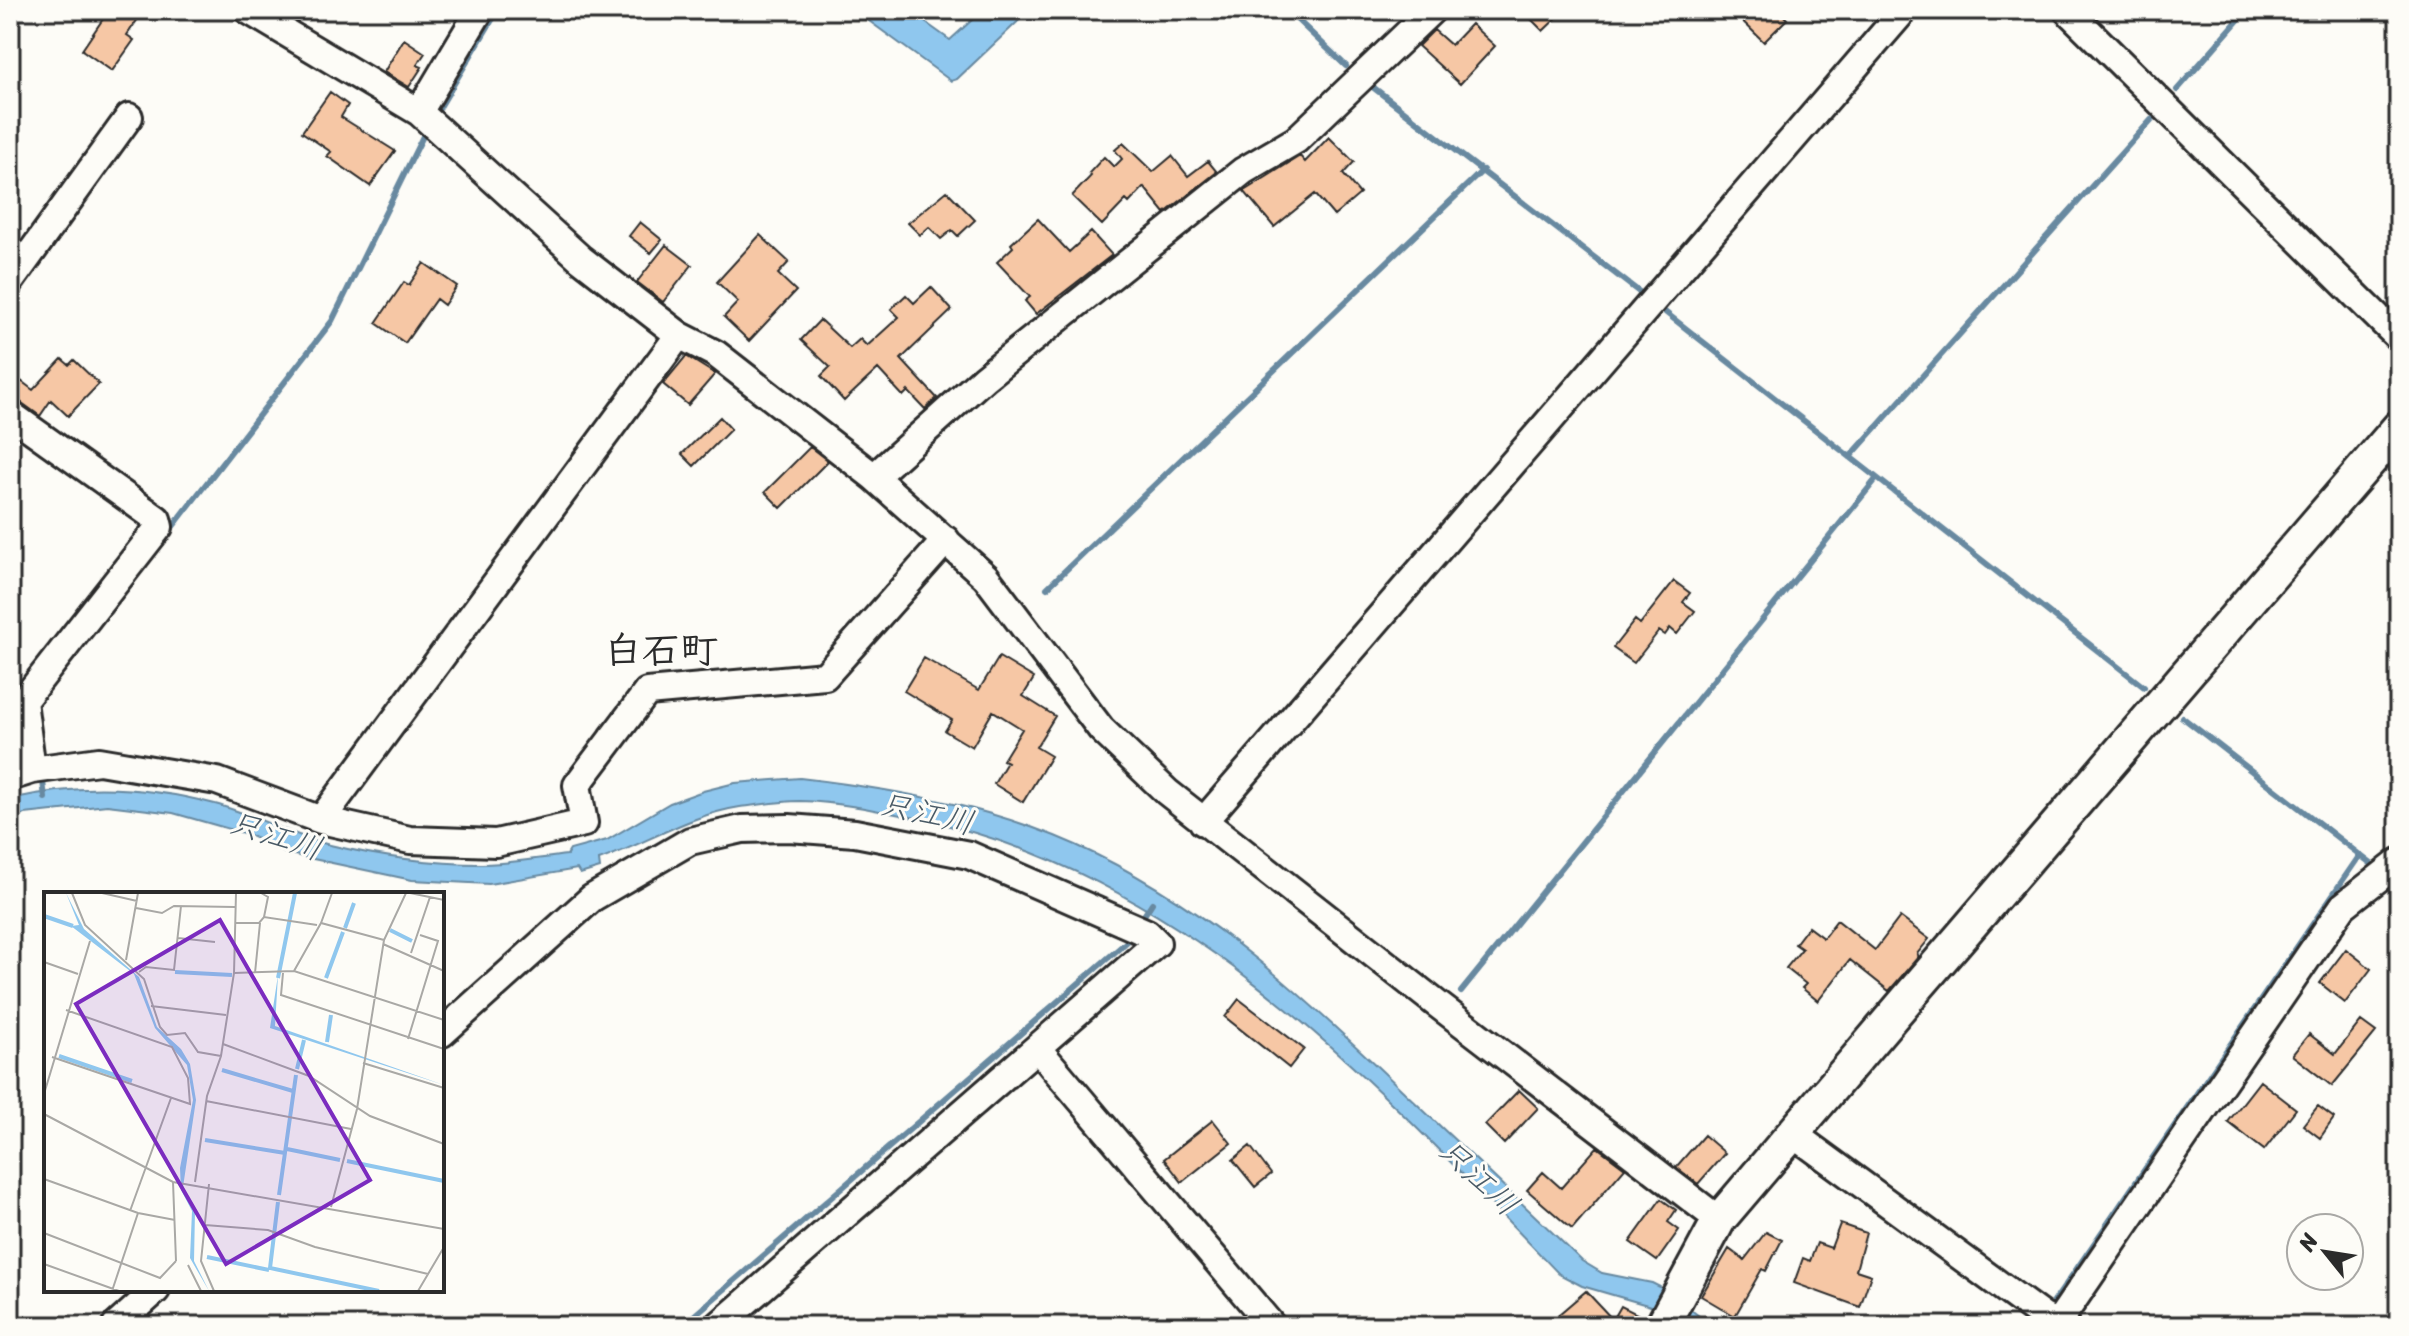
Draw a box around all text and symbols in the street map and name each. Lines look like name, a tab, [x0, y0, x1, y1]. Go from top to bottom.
district label: 白石町	[604, 617, 718, 684]
water label: 只江川	[874, 775, 980, 852]
water label: 只江川	[221, 794, 330, 877]
inset map	[44, 892, 444, 1292]
water label: 只江川	[1424, 1124, 1533, 1231]
north arrow	[2285, 1212, 2365, 1292]
text: N	[2287, 1225, 2329, 1259]

